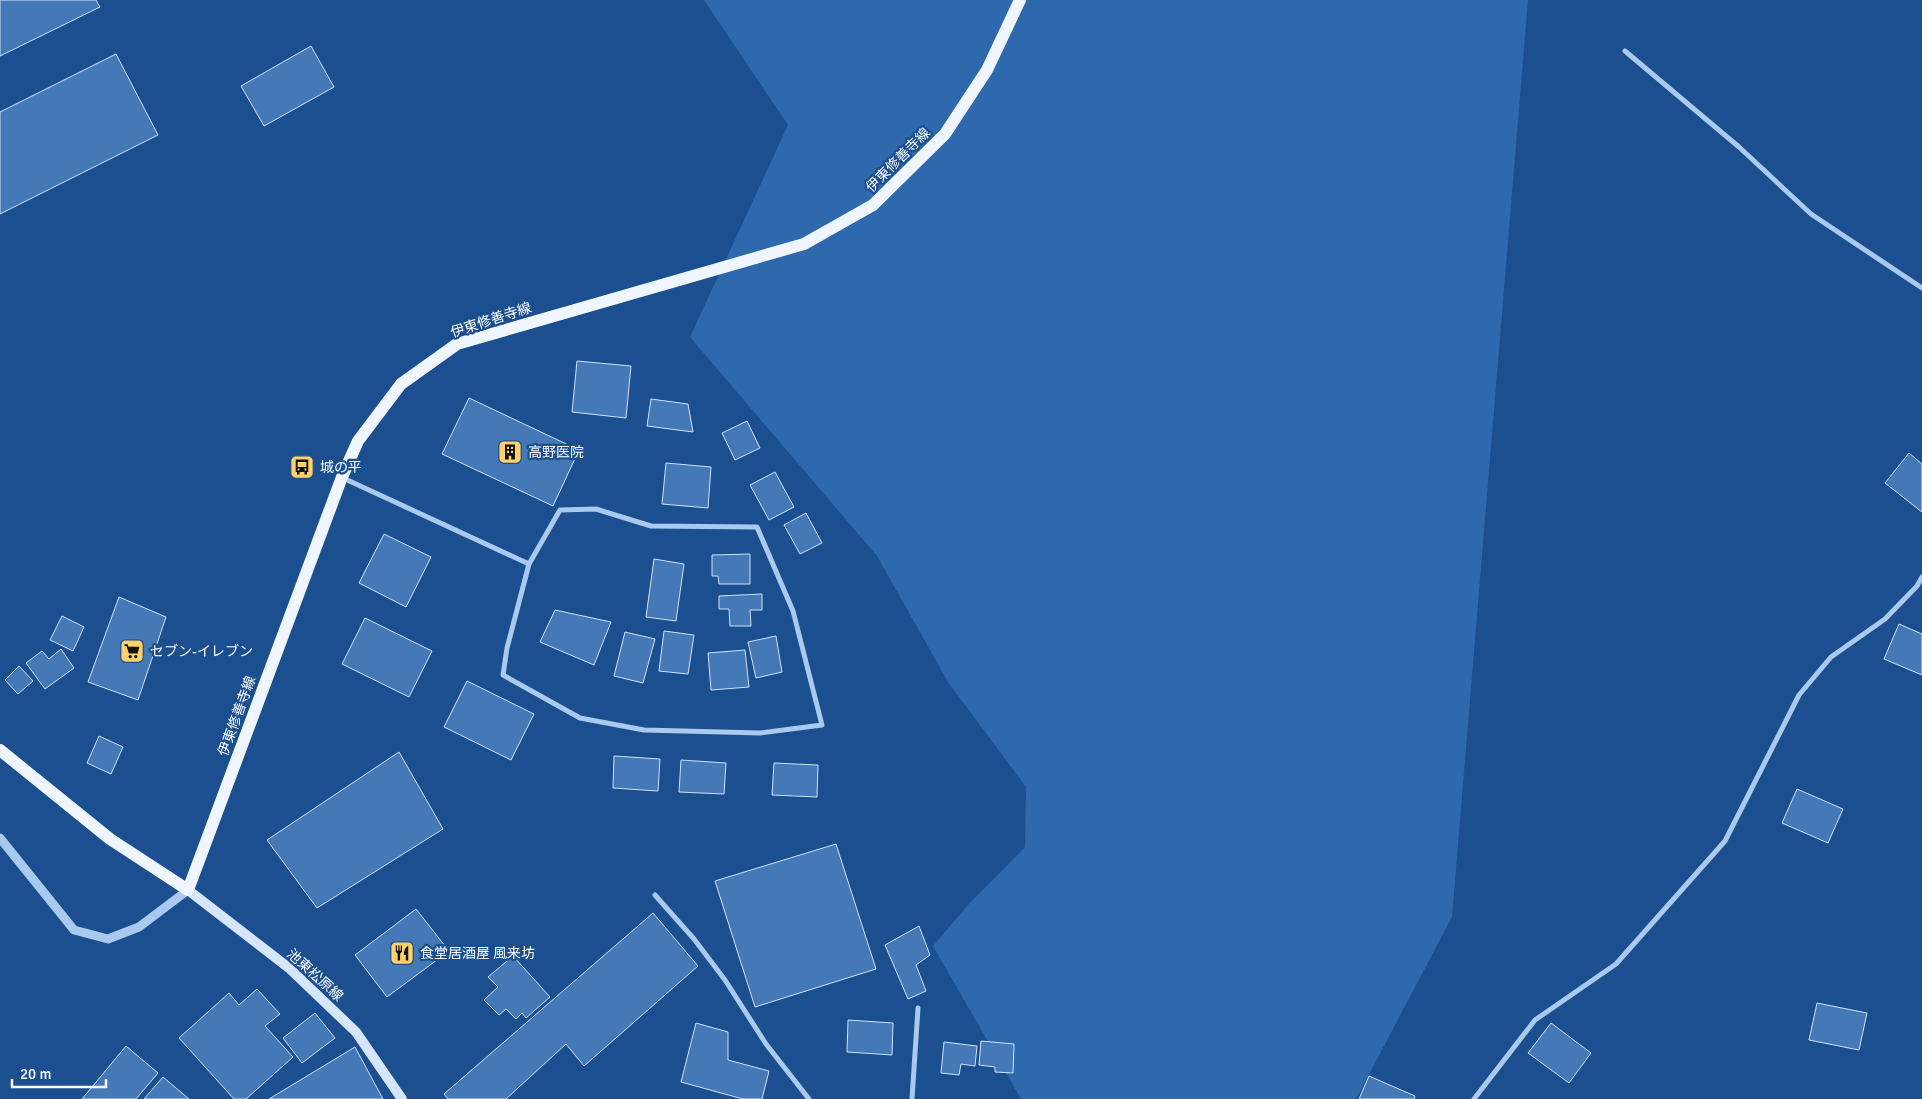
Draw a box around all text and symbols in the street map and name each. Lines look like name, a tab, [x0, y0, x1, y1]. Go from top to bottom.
street label: 伊東修善寺線	[862, 124, 934, 196]
street label: 伊東修善寺線	[448, 299, 534, 341]
building icon: 高野医院	[497, 439, 523, 465]
place label: 高野医院	[528, 444, 584, 461]
bus stop icon: 城の平	[289, 454, 315, 480]
place label: 城の平	[320, 459, 362, 476]
supermarket icon: セブン-イレブン	[119, 638, 145, 664]
place label: セブン-イレブン	[150, 643, 253, 660]
street label: 伊東修善寺線	[215, 674, 259, 758]
restaurant icon: 食堂居酒屋 風来坊	[389, 940, 415, 966]
street label: 池東松原線	[283, 945, 347, 1005]
place label: 食堂居酒屋 風来坊	[420, 945, 535, 962]
scale bar	[12, 1056, 106, 1088]
text: 20 m	[20, 1065, 51, 1083]

